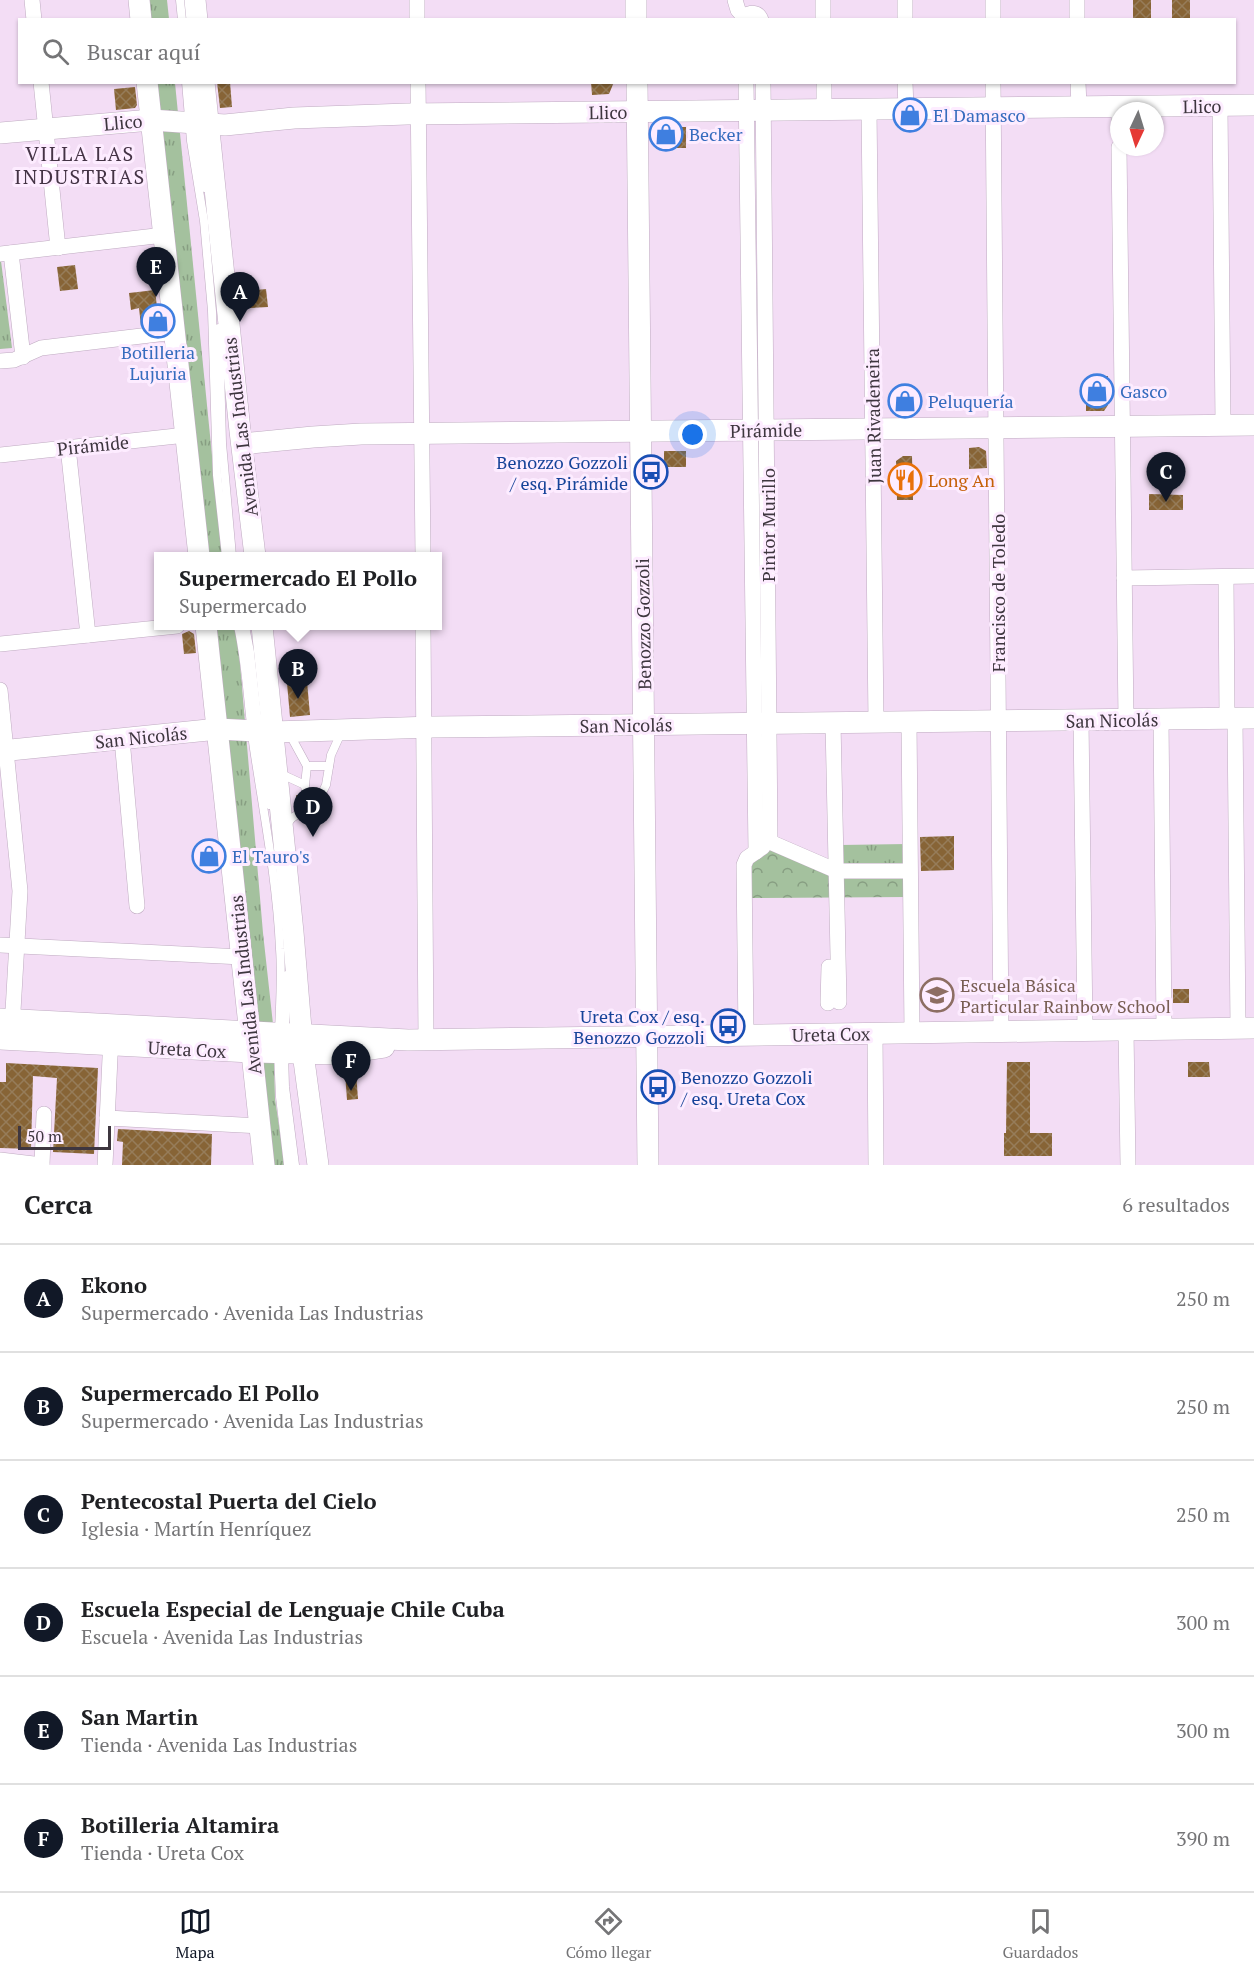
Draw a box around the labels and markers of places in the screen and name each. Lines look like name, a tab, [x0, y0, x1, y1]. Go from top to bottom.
shop icon: El Damasco	[892, 97, 928, 133]
place label: El Damasco	[933, 103, 1026, 127]
shop icon: Becker	[648, 116, 684, 152]
place label: Becker	[689, 122, 743, 146]
pin: E	[136, 248, 176, 297]
pin: A	[220, 272, 260, 322]
shop icon: Botilleria Lujuria	[140, 303, 176, 339]
place label: Botilleria Lujuria	[121, 340, 195, 385]
shop icon: Gasco	[1079, 373, 1115, 409]
place label: Gasco	[1120, 379, 1167, 403]
shop icon: Peluquería	[887, 383, 923, 419]
place label: Peluquería	[928, 389, 1014, 413]
place label: Benozzo Gozzoli / esq. Pirámide	[496, 450, 628, 495]
pin: C	[1146, 452, 1186, 502]
bus stop icon: Benozzo Gozzoli / esq. Pirámide	[633, 454, 669, 490]
restaurant icon: Long An	[887, 462, 923, 498]
place label: Long An	[928, 468, 995, 492]
pin: B	[278, 650, 318, 699]
pin: D	[294, 788, 332, 837]
shop icon: El Tauro's	[191, 838, 227, 874]
place label: El Tauro's	[232, 844, 310, 868]
place label: Escuela Básica Particular Rainbow School	[960, 973, 1171, 1018]
school or university icon: Escuela Básica Particular Rainbow School	[919, 977, 955, 1013]
place label: Ureta Cox / esq. Benozzo Gozzoli	[573, 1004, 705, 1049]
bus stop icon: Ureta Cox / esq. Benozzo Gozzoli	[710, 1008, 746, 1044]
pin: F	[332, 1042, 370, 1091]
place label: Benozzo Gozzoli / esq. Ureta Cox	[680, 1065, 813, 1110]
bus stop icon: Benozzo Gozzoli / esq. Ureta Cox	[640, 1069, 676, 1105]

